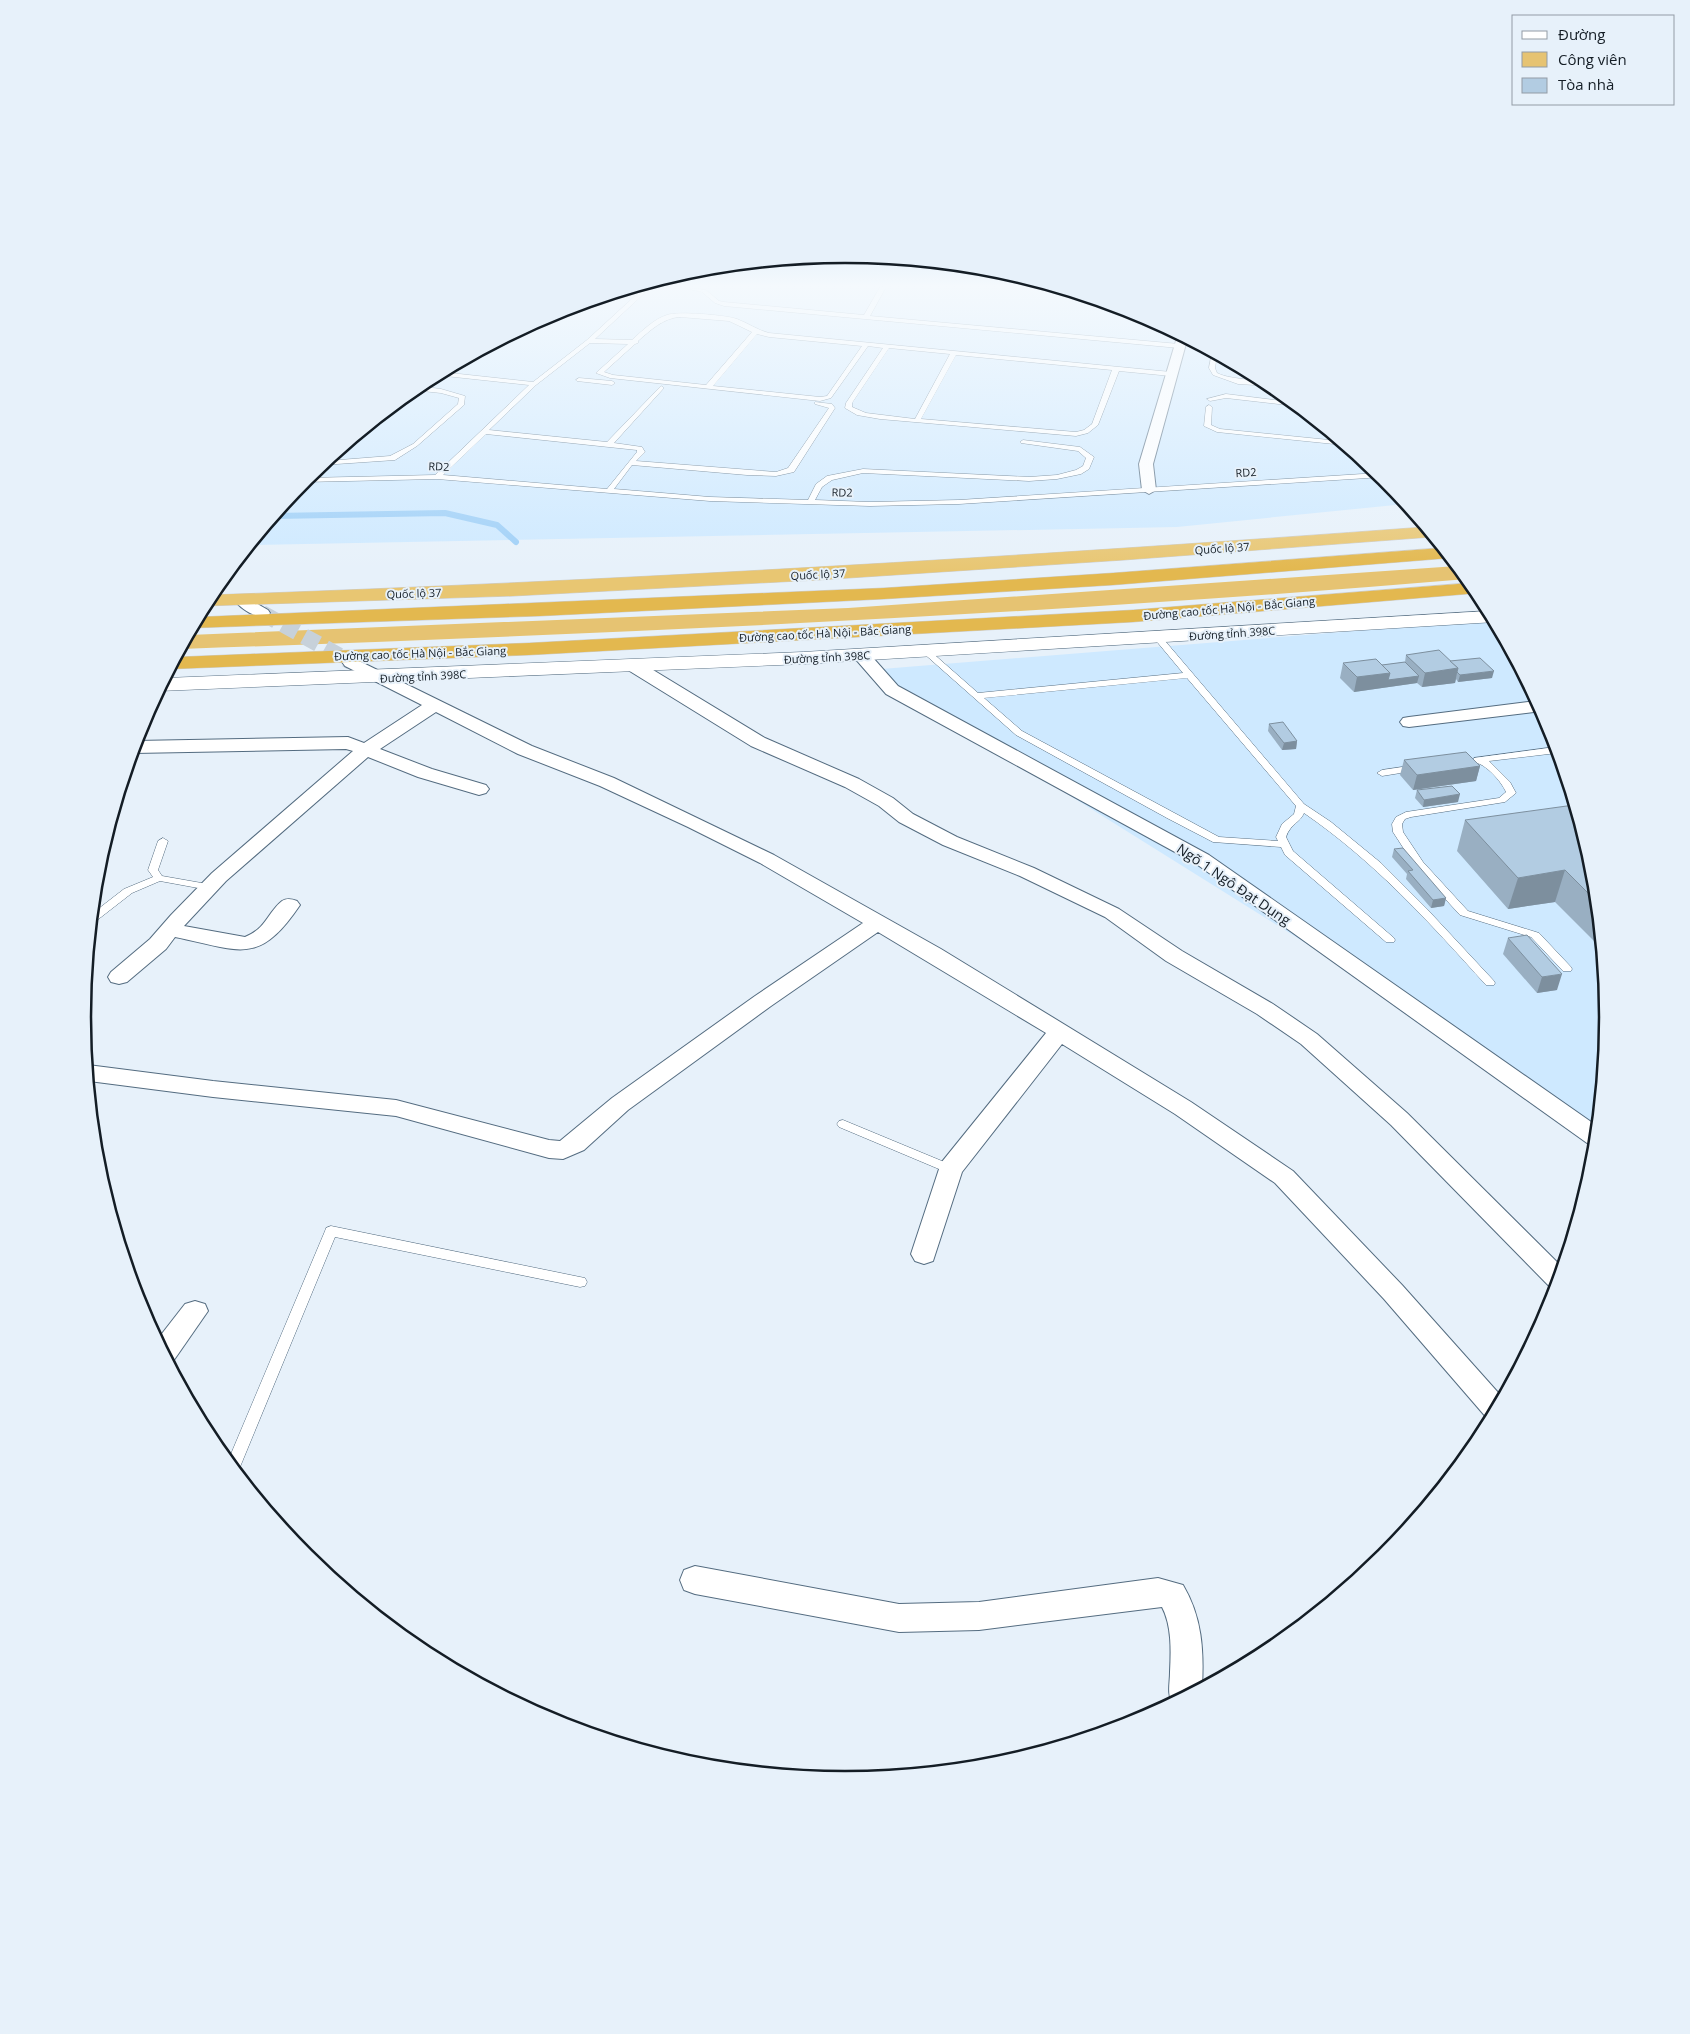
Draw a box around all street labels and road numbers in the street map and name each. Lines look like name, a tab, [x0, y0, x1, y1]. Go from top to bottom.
street label: RD2	[428, 458, 450, 474]
street label: RD2	[1235, 464, 1257, 480]
street label: RD2	[831, 484, 853, 500]
street label: Quốc lộ 37	[1194, 539, 1250, 557]
street label: Quốc lộ 37	[790, 565, 846, 583]
street label: Quốc lộ 37	[386, 585, 442, 601]
street label: Đường cao tốc Hà Nội - Bắc Giang	[1143, 593, 1315, 623]
street label: Đường cao tốc Hà Nội - Bắc Giang	[739, 621, 911, 645]
street label: Đường tỉnh 398C	[1188, 622, 1276, 643]
street label: Đường cao tốc Hà Nội - Bắc Giang	[334, 643, 506, 663]
street label: Đường tỉnh 398C	[783, 647, 871, 667]
street label: Đường tỉnh 398C	[379, 666, 467, 686]
street label: Ngõ 1 Ngô Đạt Dụng	[1173, 839, 1295, 929]

